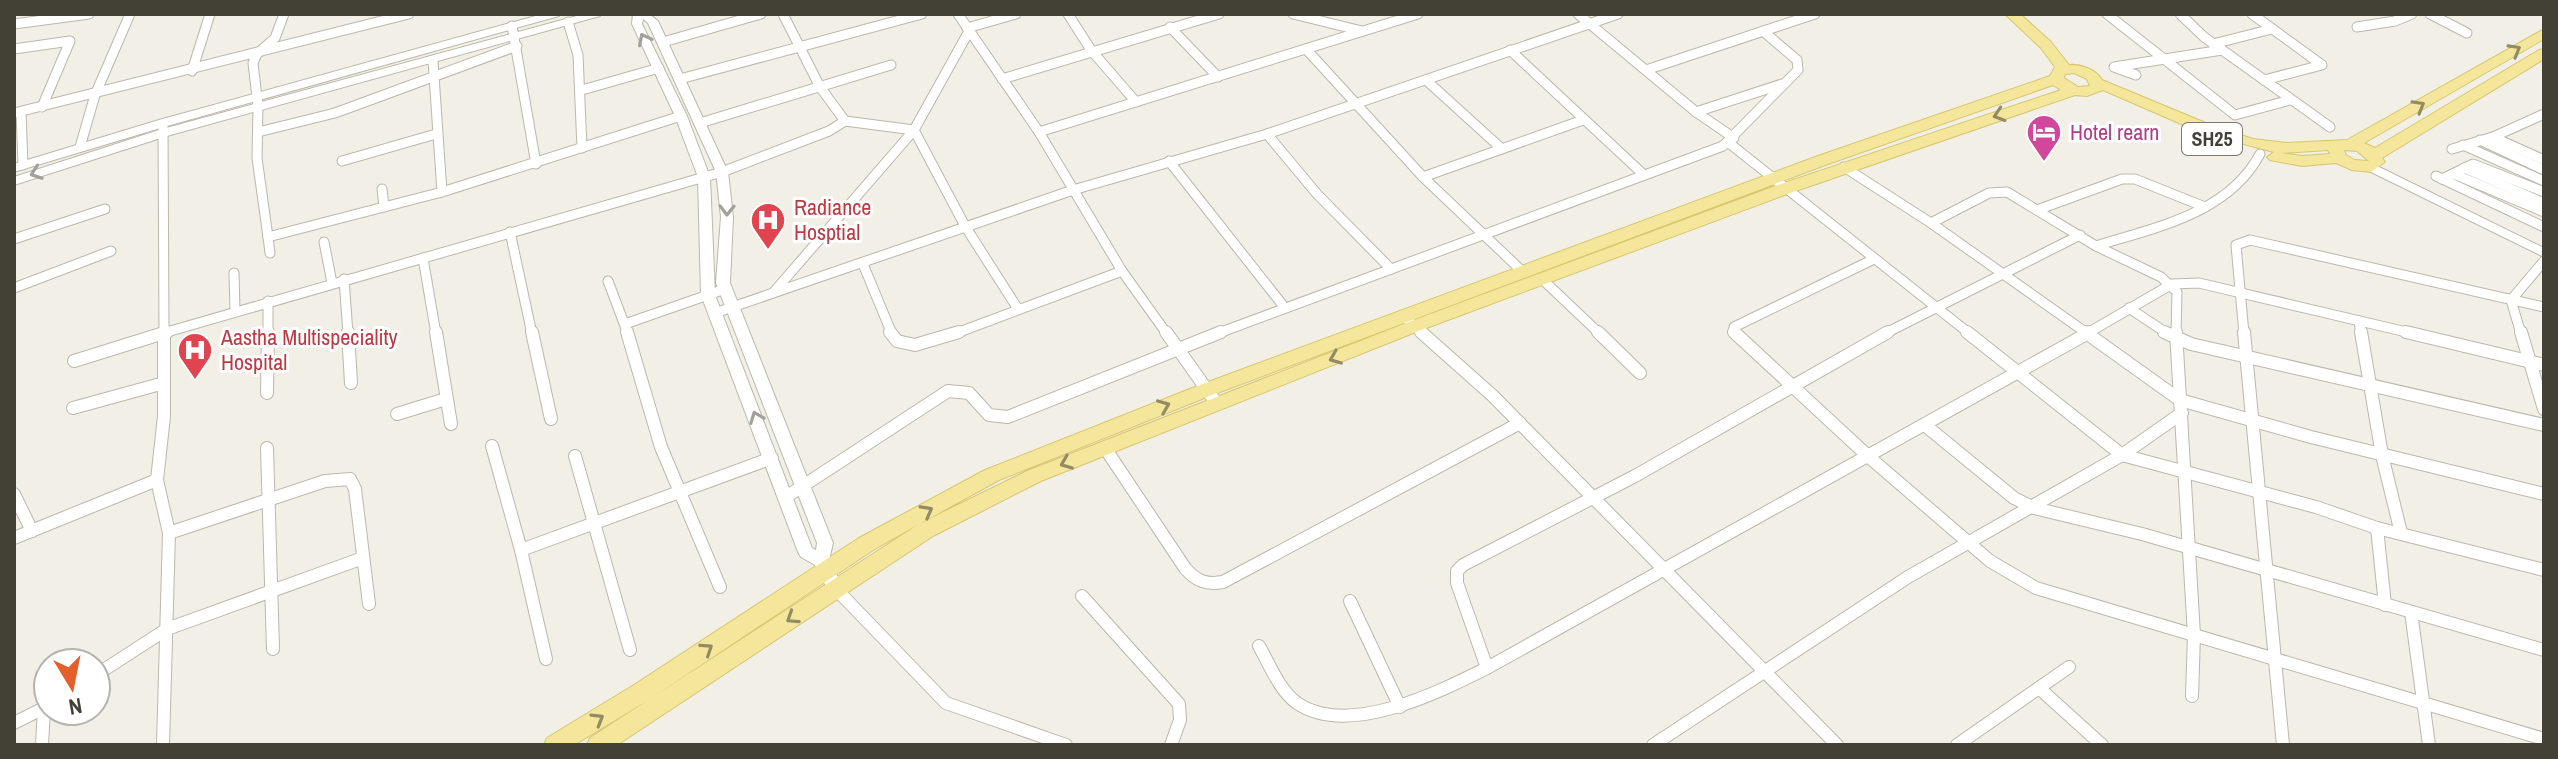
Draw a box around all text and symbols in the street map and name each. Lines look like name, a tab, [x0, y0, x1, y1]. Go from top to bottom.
one-way arrow	[638, 32, 654, 47]
one-way arrow	[2506, 44, 2521, 60]
one-way arrow	[2410, 100, 2425, 116]
one-way arrow	[1993, 106, 2007, 122]
hotel icon: Hotel rearn	[2025, 113, 2063, 163]
place label: Hotel rearn	[2070, 117, 2159, 147]
road number: SH25	[2182, 123, 2242, 155]
one-way arrow	[30, 164, 44, 180]
place label: Radiance Hosptial	[794, 192, 871, 247]
hospital icon: Radiance Hosptial	[749, 201, 787, 251]
one-way arrow	[718, 204, 735, 217]
place label: Aastha Multispeciality Hospital	[220, 322, 398, 377]
hospital icon: Aastha Multispeciality Hospital	[176, 331, 214, 381]
one-way arrow	[1329, 349, 1343, 365]
one-way arrow	[1156, 399, 1170, 416]
one-way arrow	[749, 411, 766, 425]
one-way arrow	[1060, 453, 1074, 470]
one-way arrow	[918, 505, 933, 520]
one-way arrow	[786, 608, 800, 623]
one-way arrow	[698, 644, 713, 659]
north arrow	[32, 647, 112, 727]
text: N	[66, 691, 84, 723]
one-way arrow	[589, 713, 604, 728]

